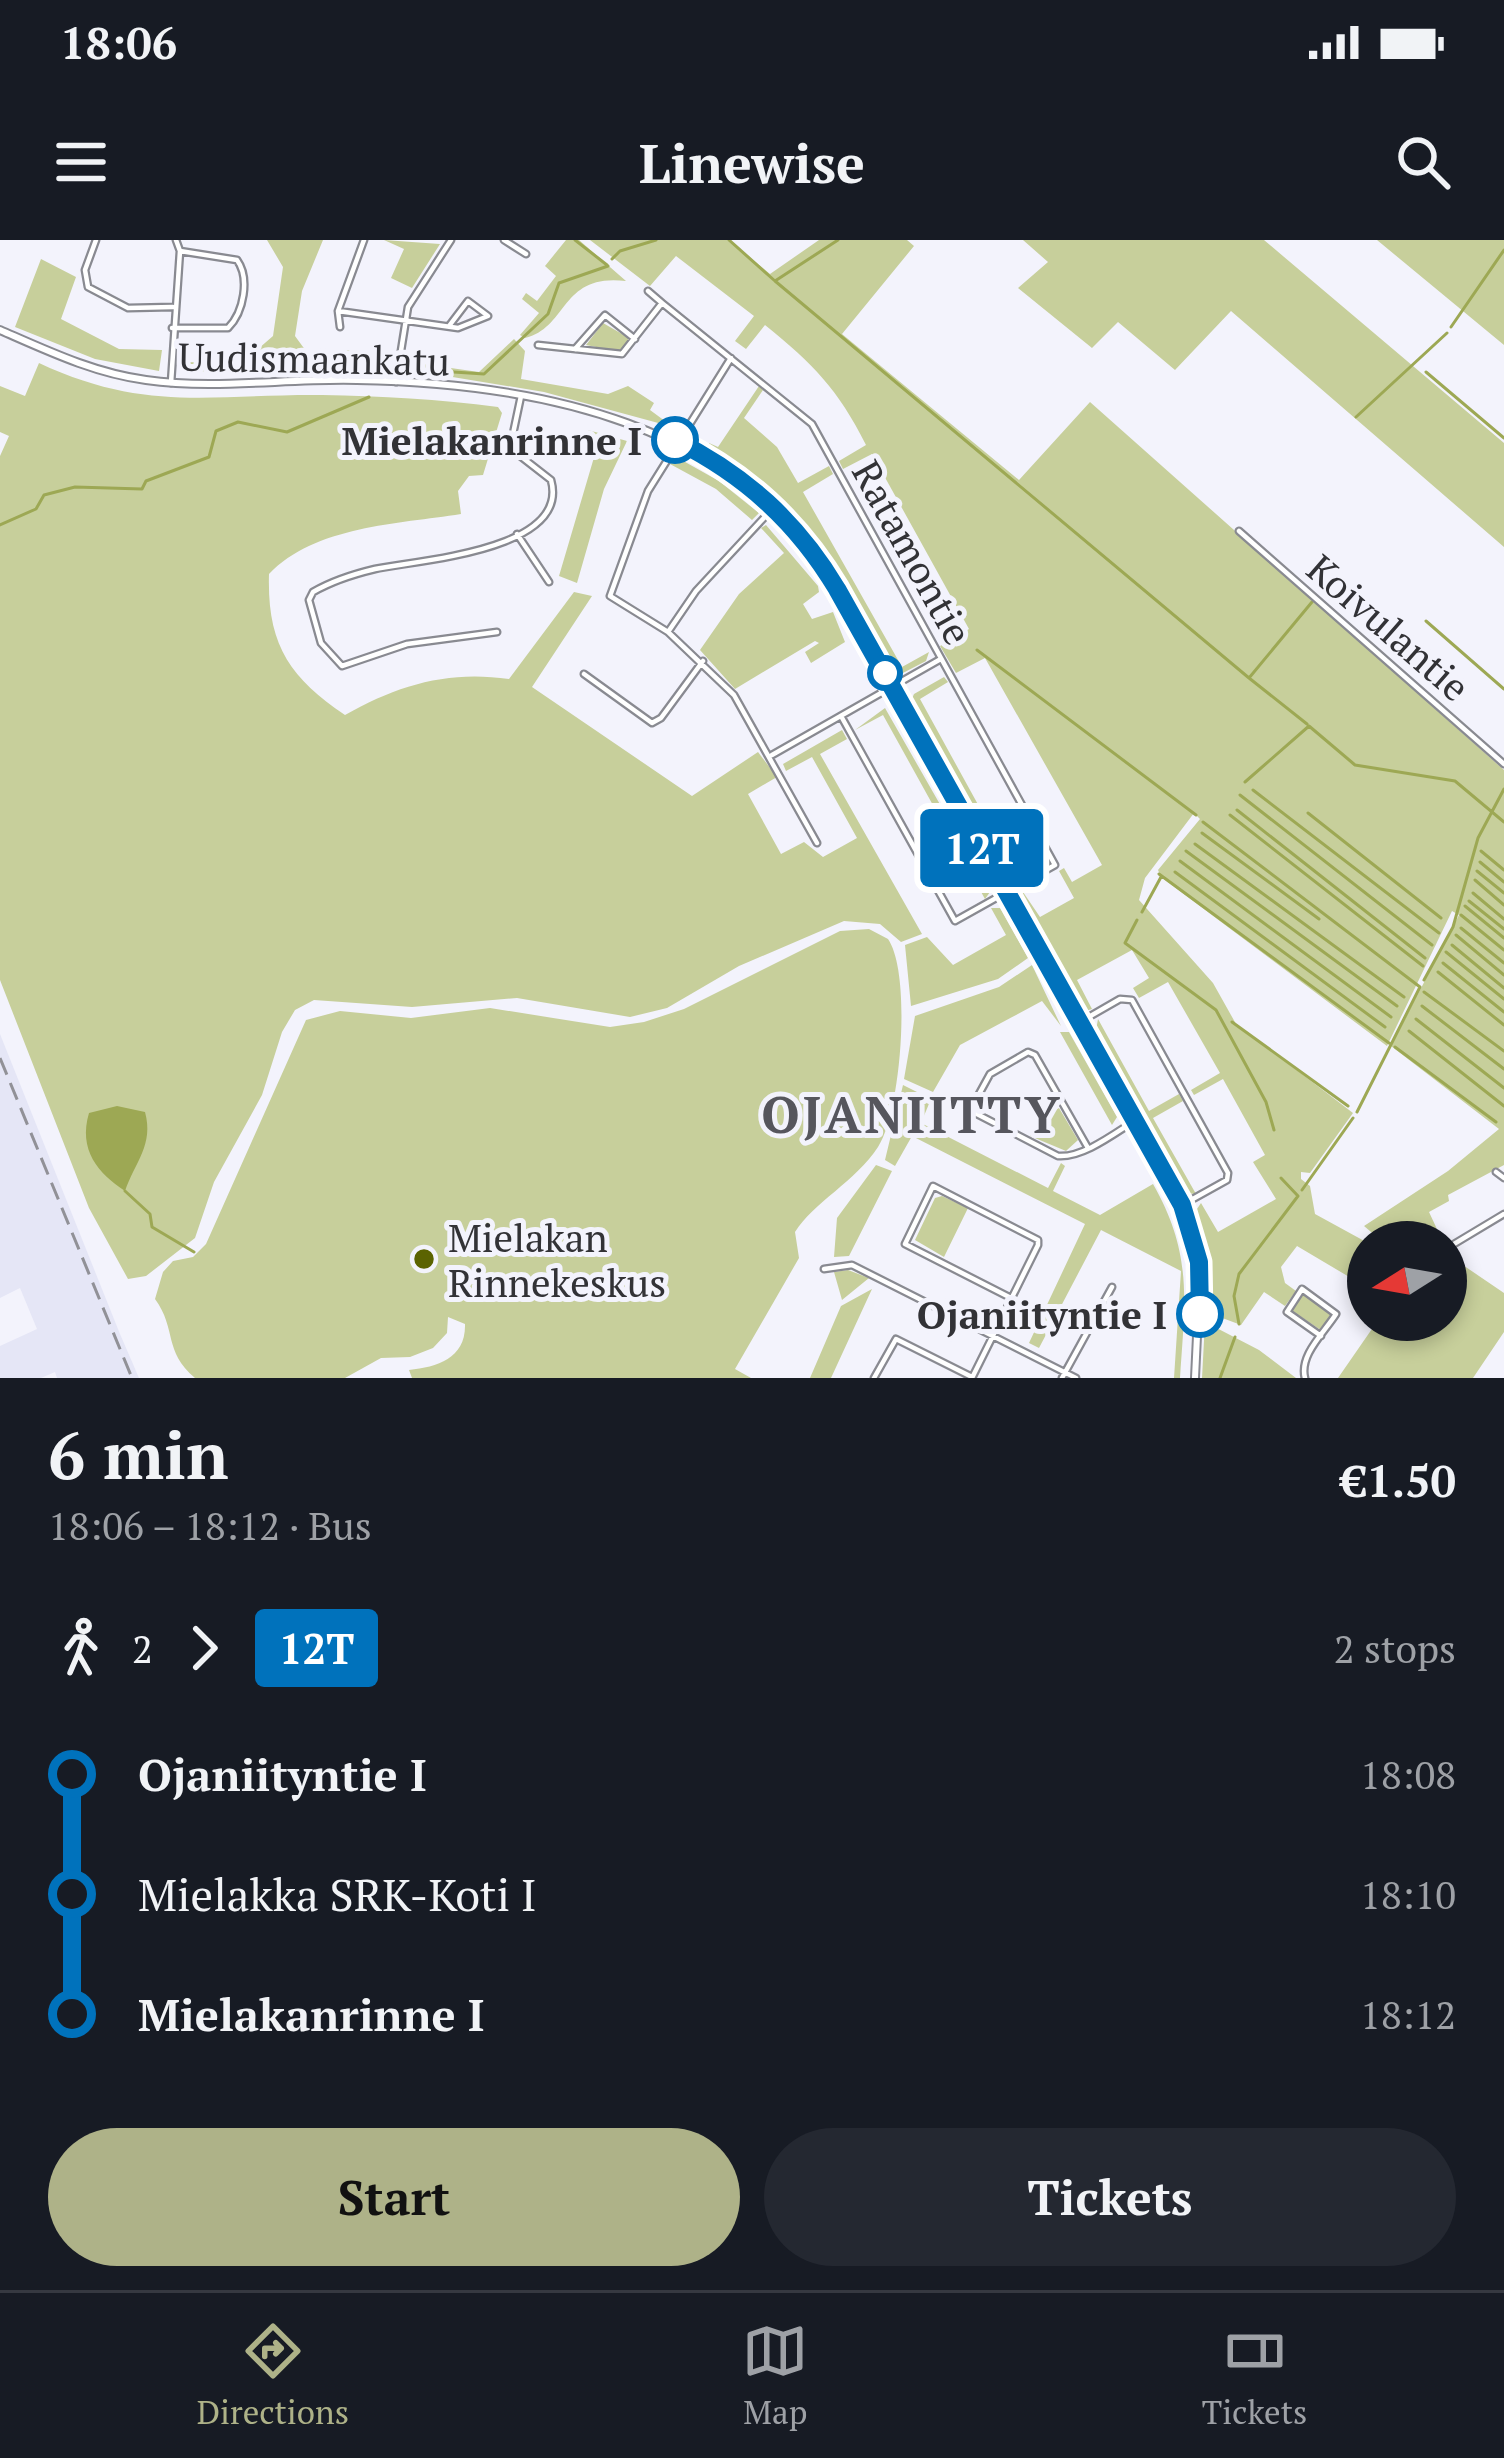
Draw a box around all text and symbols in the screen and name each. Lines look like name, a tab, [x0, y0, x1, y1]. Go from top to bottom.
text: 18:06	[60, 12, 177, 72]
text: Linewise	[639, 127, 865, 198]
icon: menu	[48, 129, 114, 195]
icon: search	[1390, 129, 1456, 195]
street label: Uudismaankatu	[178, 330, 450, 386]
place label: Mielakanrinne I	[342, 414, 642, 466]
marker: Mielakanrinne I	[653, 418, 697, 462]
street label: Ratamontie	[841, 451, 985, 653]
street label: Koivulantie	[1297, 542, 1481, 712]
unlabelled marker	[869, 657, 901, 689]
line badge: 12T	[913, 809, 1051, 887]
text: 12T	[944, 820, 1020, 876]
district label: OJANIITTY	[761, 1080, 1063, 1148]
place label: Mielakan Rinnekeskus	[448, 1211, 666, 1308]
north arrow	[1347, 1221, 1467, 1341]
map controls	[1347, 1221, 1467, 1341]
marker: Mielakan Rinnekeskus	[411, 1246, 437, 1272]
place label: Ojaniityntie I	[917, 1288, 1167, 1340]
marker: Ojaniityntie I	[1178, 1292, 1222, 1336]
text: 6 min	[48, 1410, 229, 1498]
text: €1.50	[1341, 1450, 1456, 1510]
text: 18:06 – 18:12 · Bus	[48, 1499, 372, 1551]
icon: walk	[48, 1615, 114, 1681]
icon: forward	[171, 1615, 237, 1681]
text: 12T	[279, 1620, 354, 1676]
text: 2	[132, 1622, 153, 1674]
text: 2 stops	[1334, 1622, 1456, 1674]
text: Ojaniityntie I	[138, 1744, 427, 1804]
text: 18:08	[1360, 1748, 1456, 1800]
text: Mielakka SRK-Koti I	[138, 1864, 537, 1924]
text: 18:10	[1360, 1868, 1456, 1920]
text: Mielakanrinne I	[138, 1984, 485, 2044]
text: 18:12	[1360, 1988, 1456, 2040]
button: Start	[48, 2128, 740, 2266]
button: Tickets	[764, 2128, 1456, 2266]
tab: Directions	[197, 2318, 349, 2433]
tab: Map	[742, 2318, 808, 2433]
tab: Tickets	[1202, 2318, 1307, 2433]

